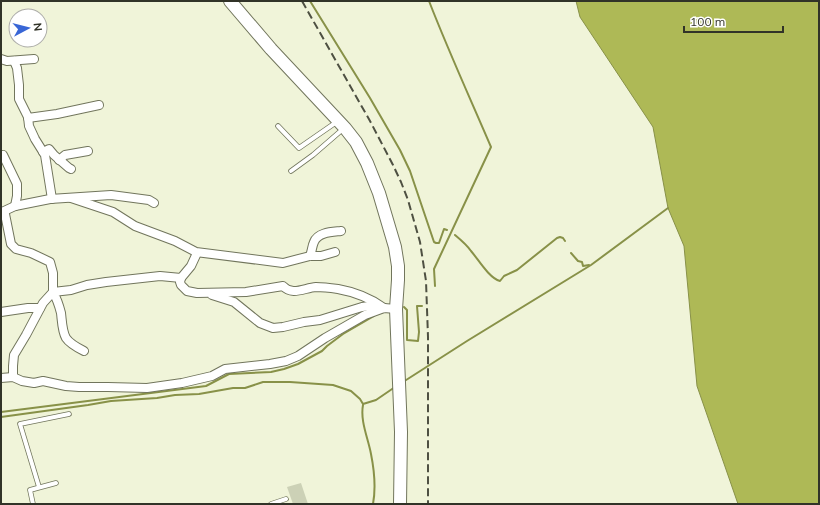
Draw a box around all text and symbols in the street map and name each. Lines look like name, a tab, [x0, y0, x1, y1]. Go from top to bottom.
north arrow	[8, 8, 48, 48]
scale bar	[684, 8, 783, 34]
text: 100 m	[690, 14, 725, 29]
text: N	[30, 22, 45, 32]

